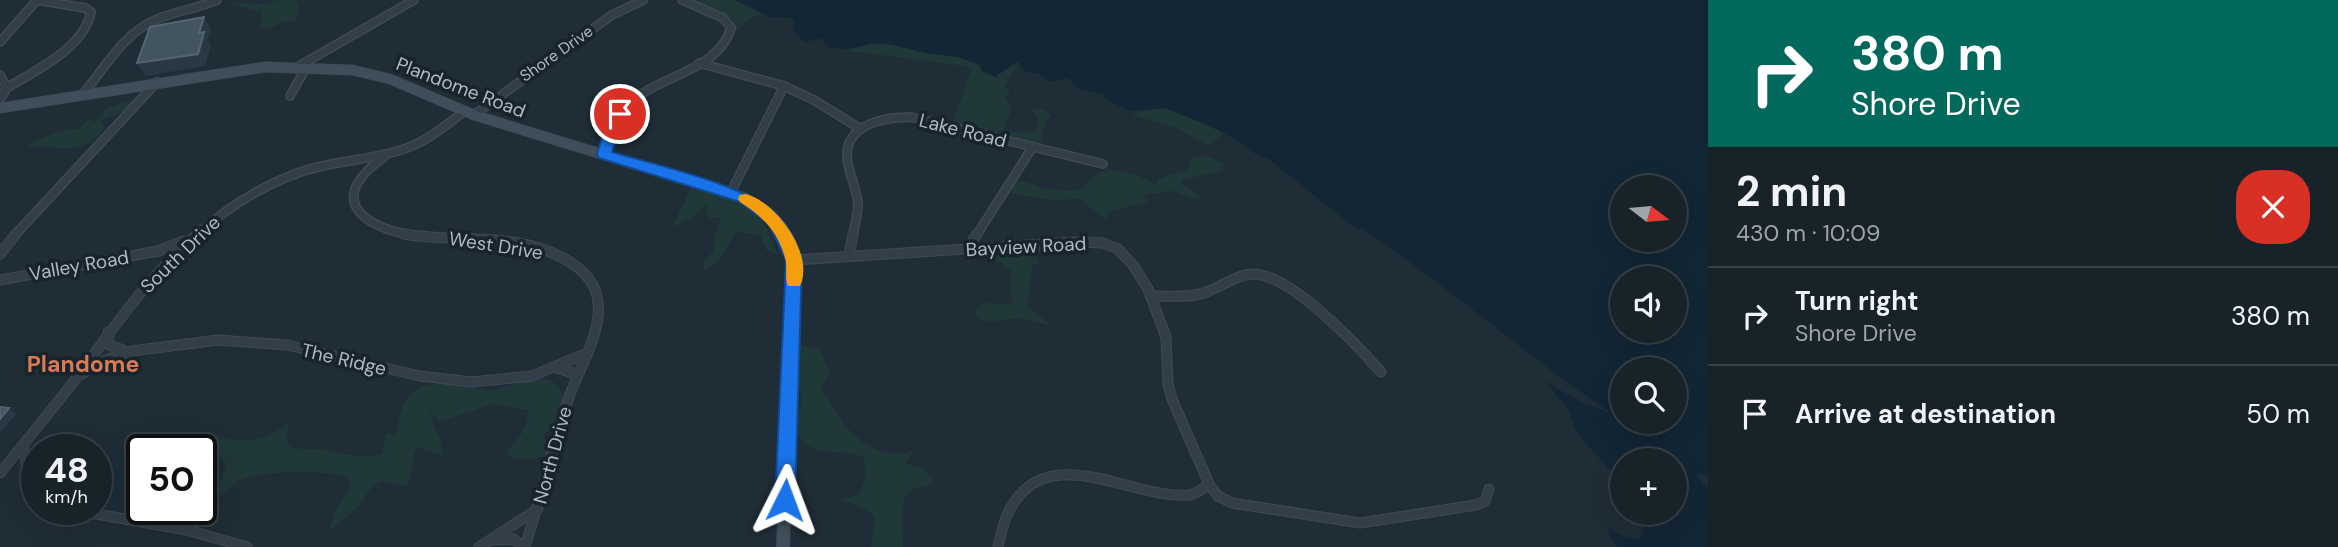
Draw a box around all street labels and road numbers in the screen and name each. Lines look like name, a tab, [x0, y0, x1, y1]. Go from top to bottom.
street label: Shore Drive	[516, 20, 597, 86]
street label: Plandome Road	[393, 51, 529, 124]
street label: Lake Road	[917, 108, 1009, 153]
street label: South Drive	[135, 210, 226, 299]
street label: West Drive	[447, 226, 545, 265]
street label: Bayview Road	[965, 231, 1087, 262]
street label: Valley Road	[27, 244, 131, 287]
street label: The Ridge	[299, 338, 389, 381]
street label: North Drive	[527, 404, 577, 507]

